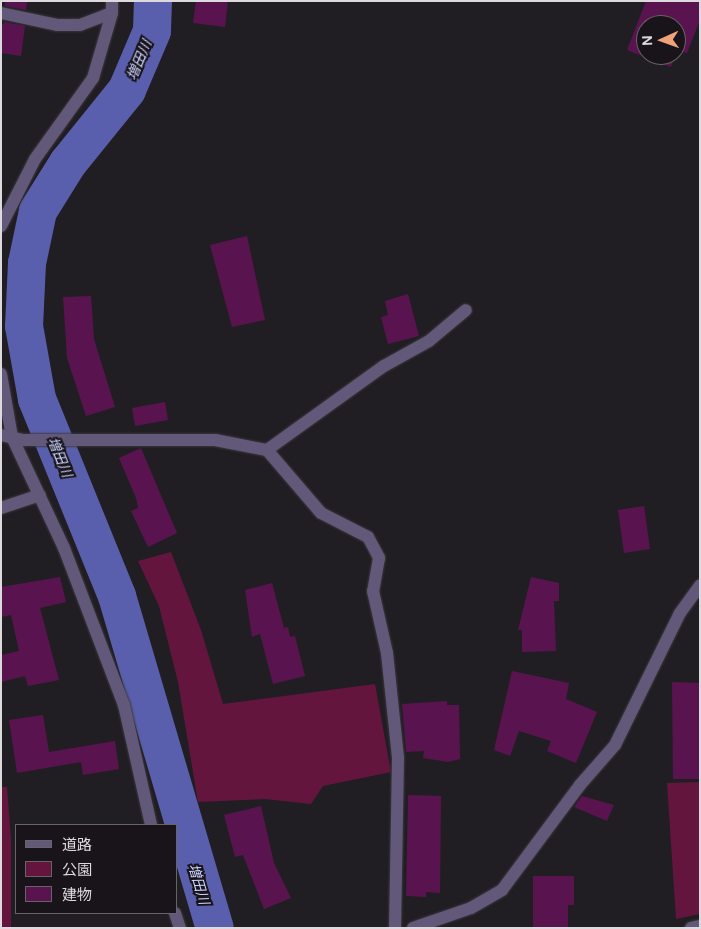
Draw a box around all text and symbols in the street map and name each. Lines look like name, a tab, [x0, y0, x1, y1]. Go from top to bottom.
north arrow	[636, 15, 686, 65]
text: N	[638, 35, 656, 46]
water label: 増田川	[123, 37, 155, 83]
water label: 増田川	[44, 434, 76, 480]
legend	[15, 824, 178, 914]
text: 道路	[62, 835, 92, 855]
text: 公園	[62, 860, 92, 880]
water label: 増田川	[185, 861, 213, 907]
text: 建物	[62, 885, 92, 905]

